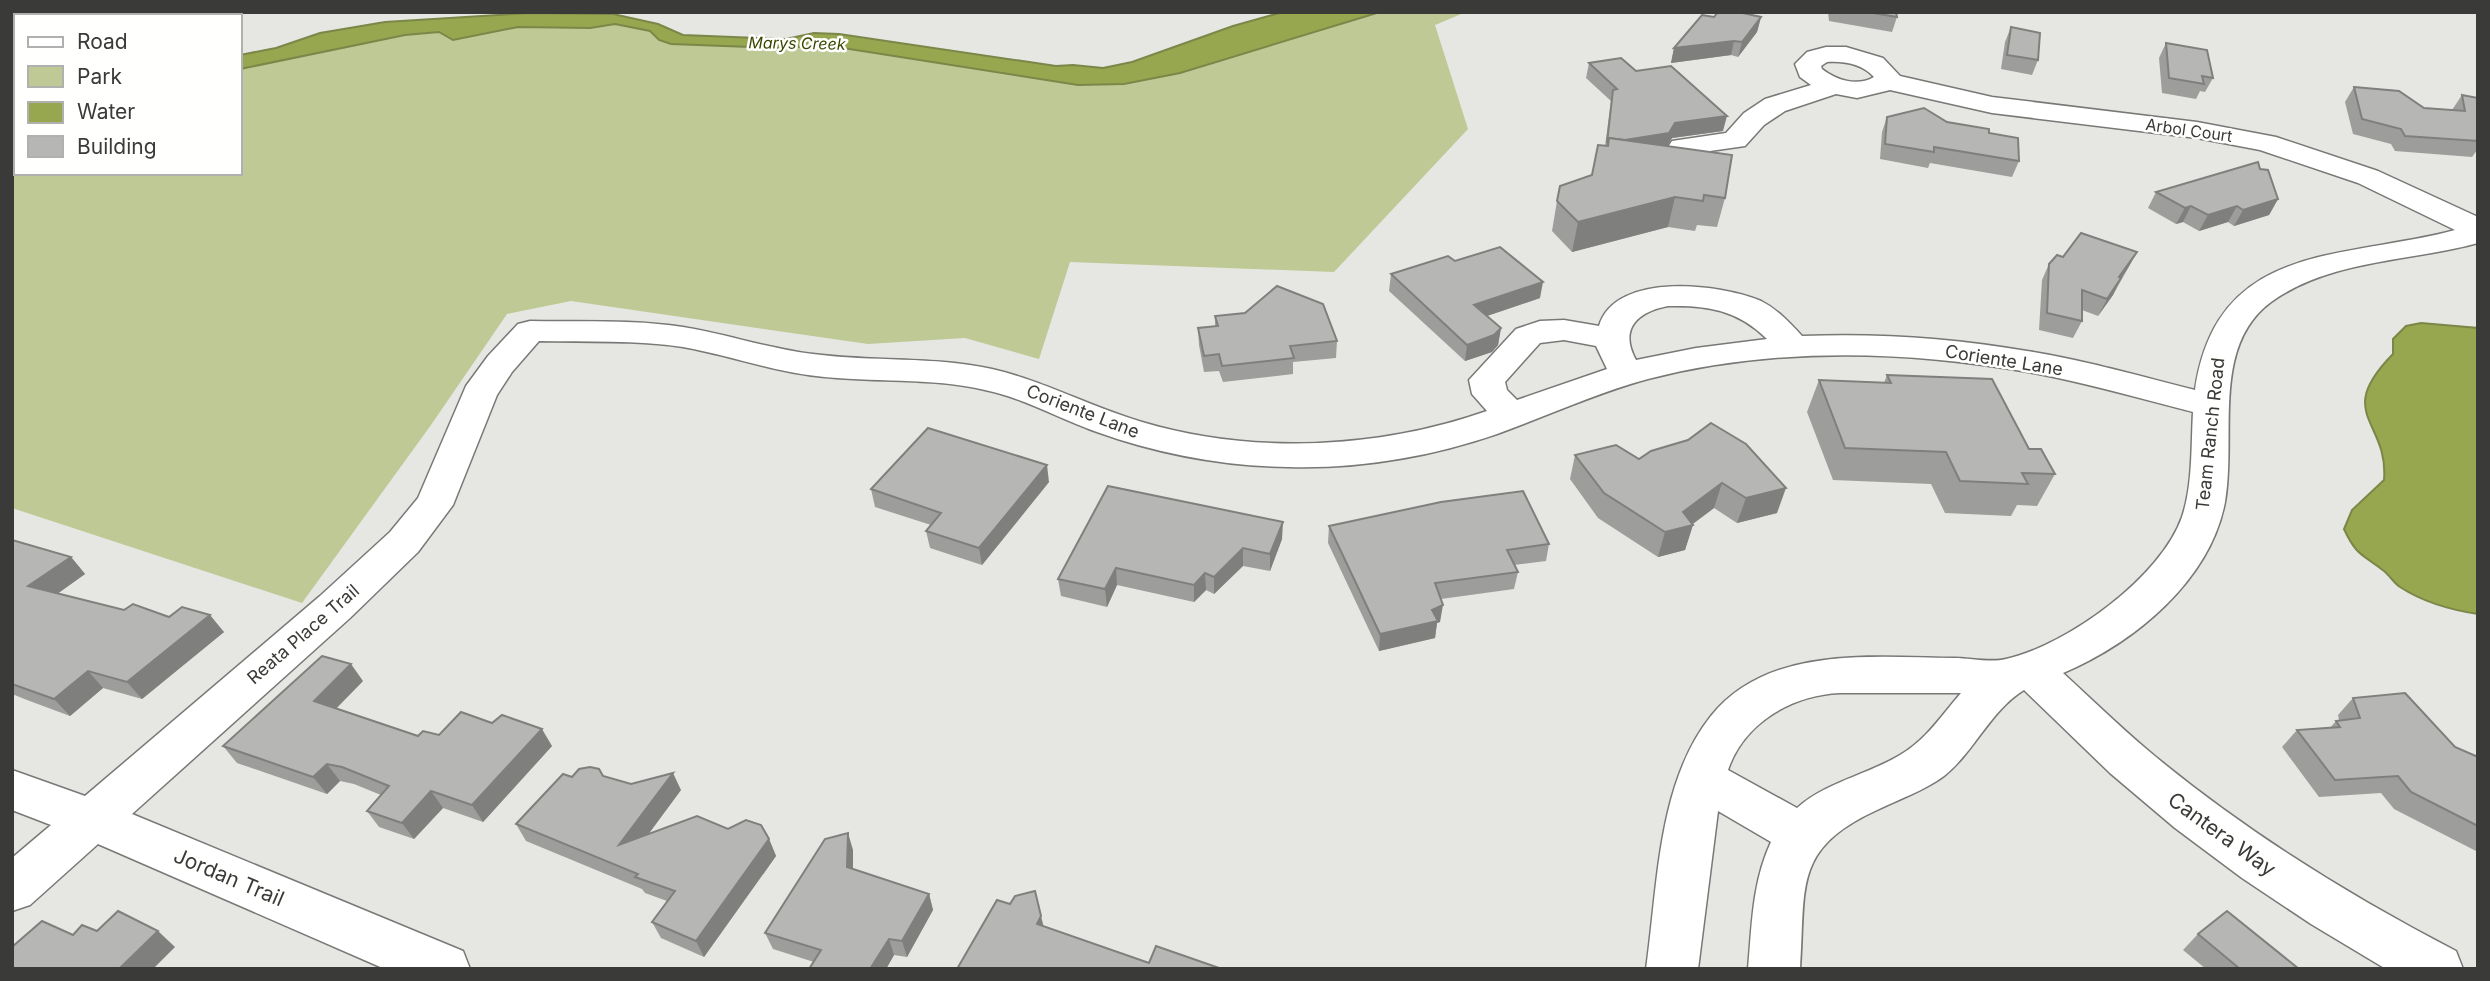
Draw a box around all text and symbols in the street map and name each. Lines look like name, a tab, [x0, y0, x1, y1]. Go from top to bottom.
legend	[14, 14, 242, 175]
text: Road	[77, 29, 128, 54]
water label: Marys Creek	[748, 32, 846, 54]
text: Park	[77, 64, 122, 89]
text: Water	[77, 99, 135, 124]
street label: Arbol Court	[2144, 114, 2234, 146]
text: Building	[77, 134, 157, 159]
street label: Coriente Lane	[1944, 340, 2064, 380]
street label: Team Ranch Road	[2192, 357, 2228, 511]
street label: Coriente Lane	[1024, 380, 1142, 442]
street label: Reata Place Trail	[243, 580, 363, 688]
street label: Cantera Way	[2163, 787, 2281, 882]
street label: Jordan Trail	[170, 843, 288, 911]

